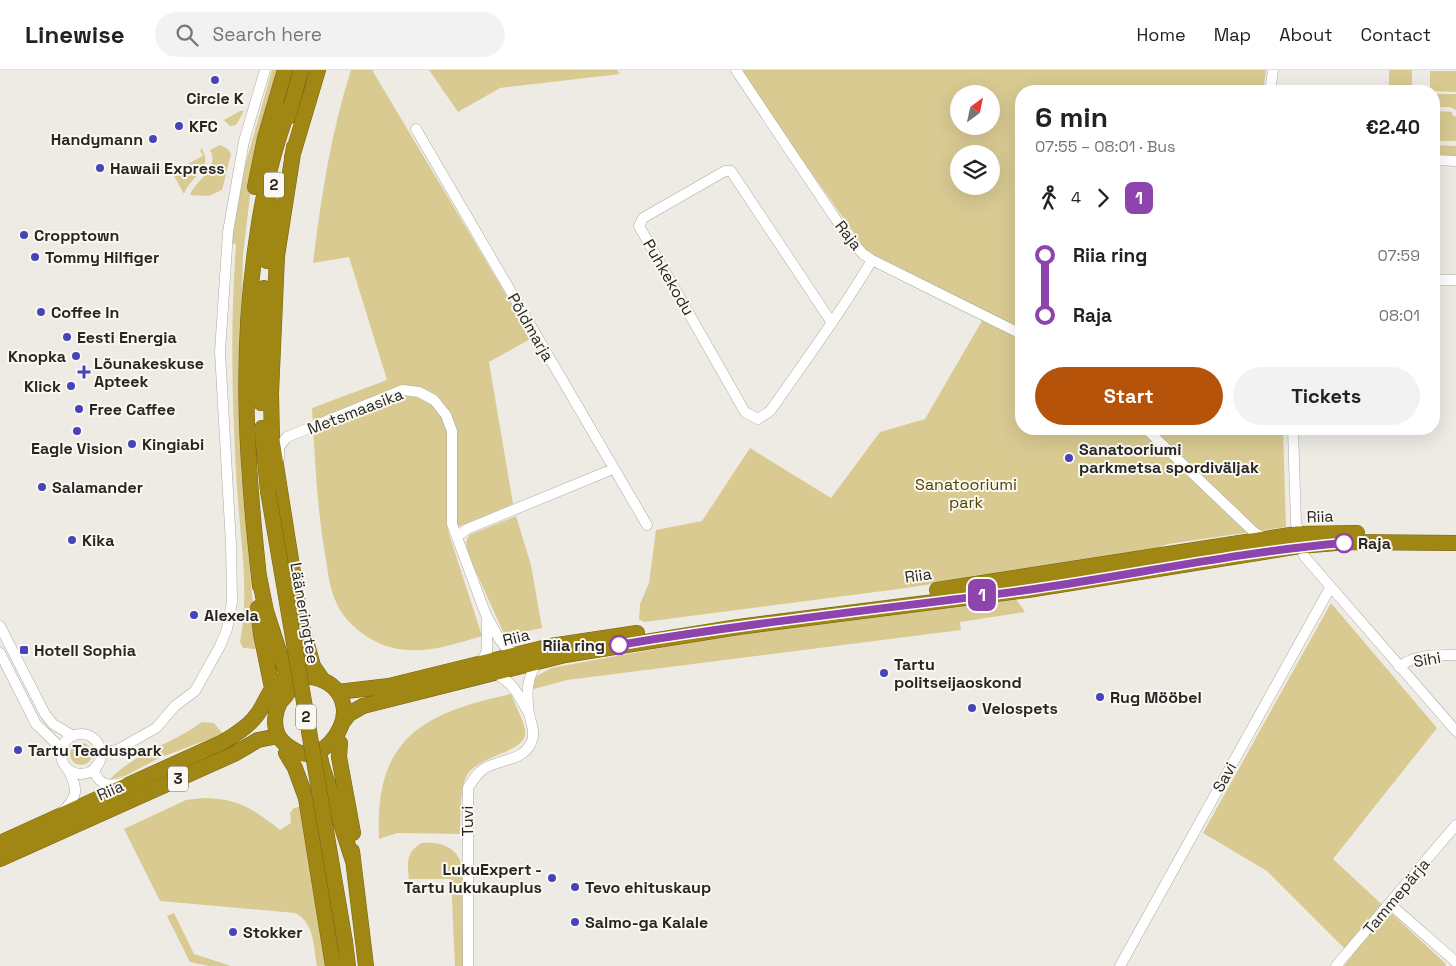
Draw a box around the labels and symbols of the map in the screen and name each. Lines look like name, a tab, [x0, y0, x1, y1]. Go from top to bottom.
marker: Circle K	[209, 74, 221, 86]
north arrow	[950, 85, 1000, 135]
place label: Circle K	[186, 88, 244, 109]
place label: KFC	[189, 116, 218, 137]
marker: KFC	[173, 120, 185, 132]
place label: Handymann	[51, 129, 143, 150]
marker: Handymann	[147, 133, 159, 145]
place label: Hawaii Express	[110, 158, 225, 179]
marker: Hawaii Express	[94, 162, 106, 174]
road number: 2	[264, 172, 284, 198]
street label: Raja	[830, 216, 867, 255]
place label: Cropptown	[34, 225, 119, 246]
marker: Cropptown	[18, 229, 30, 241]
street label: Puhkekodu	[638, 235, 699, 319]
place label: Tommy Hilfiger	[45, 247, 159, 268]
marker: Tommy Hilfiger	[29, 251, 41, 263]
street label: Põldmarja	[503, 289, 559, 365]
place label: Coffee In	[51, 302, 119, 323]
marker: Coffee In	[35, 306, 47, 318]
place label: Eesti Energia	[77, 327, 177, 348]
marker: Eesti Energia	[61, 331, 73, 343]
place label: Knopka	[8, 346, 66, 367]
marker: Knopka	[70, 350, 82, 362]
place label: Lõunakeskuse Apteek	[94, 353, 204, 392]
marker: Lõunakeskuse Apteek	[78, 366, 90, 378]
place label: Klick	[24, 376, 61, 397]
marker: Klick	[65, 380, 77, 392]
street label: Metsmaasika	[304, 384, 406, 439]
place label: Free Caffee	[89, 399, 176, 420]
marker: Free Caffee	[73, 403, 85, 415]
marker: Eagle Vision	[71, 425, 83, 437]
place label: Kingiabi	[142, 434, 204, 455]
place label: Eagle Vision	[31, 438, 123, 459]
marker: Kingiabi	[126, 438, 138, 450]
place label: Sanatooriumi parkmetsa spordiväljak	[1079, 439, 1259, 478]
marker: Sanatooriumi parkmetsa spordiväljak	[1063, 452, 1075, 464]
park label: Sanatooriumi park	[915, 474, 1017, 513]
place label: Salamander	[52, 477, 143, 498]
marker: Salamander	[36, 481, 48, 493]
street label: Riia	[1306, 506, 1334, 527]
place label: Kika	[82, 530, 114, 551]
marker: Raja	[1334, 533, 1354, 553]
place label: Raja	[1358, 533, 1391, 554]
marker: Kika	[66, 534, 78, 546]
street label: Lääneringtee	[285, 561, 324, 665]
street label: Riia	[903, 563, 933, 588]
line badge: 1	[966, 579, 998, 611]
place label: Alexela	[204, 605, 259, 626]
marker: Alexela	[188, 609, 200, 621]
street label: Riia	[500, 624, 532, 651]
place label: Riia ring	[542, 635, 605, 656]
marker: Riia ring	[609, 635, 629, 655]
place label: Hotell Sophia	[34, 640, 136, 661]
marker: Hotell Sophia	[18, 644, 30, 656]
street label: Sihi	[1412, 647, 1442, 672]
place label: Tartu politseijaoskond	[894, 654, 1022, 693]
marker: Tartu politseijaoskond	[878, 667, 890, 679]
place label: Rug Mööbel	[1110, 687, 1202, 708]
marker: Rug Mööbel	[1094, 691, 1106, 703]
place label: Velospets	[982, 698, 1058, 719]
marker: Velospets	[966, 702, 978, 714]
road number: 2	[296, 704, 316, 730]
place label: Tartu Teaduspark	[28, 740, 162, 761]
marker: Tartu Teaduspark	[12, 744, 24, 756]
street label: Savi	[1208, 759, 1241, 796]
road number: 3	[168, 766, 188, 792]
street label: Riia	[94, 775, 127, 806]
street label: Tuvi	[457, 806, 478, 836]
street label: Tammepärja	[1358, 854, 1434, 939]
place label: LukuExpert - Tartu lukukauplus	[404, 859, 542, 898]
marker: LukuExpert - Tartu lukukauplus	[546, 872, 558, 884]
place label: Tevo ehituskaup	[585, 877, 711, 898]
marker: Tevo ehituskaup	[569, 881, 581, 893]
place label: Salmo-ga Kalale	[585, 912, 708, 933]
marker: Salmo-ga Kalale	[569, 916, 581, 928]
place label: Stokker	[243, 922, 303, 943]
marker: Stokker	[227, 926, 239, 938]

